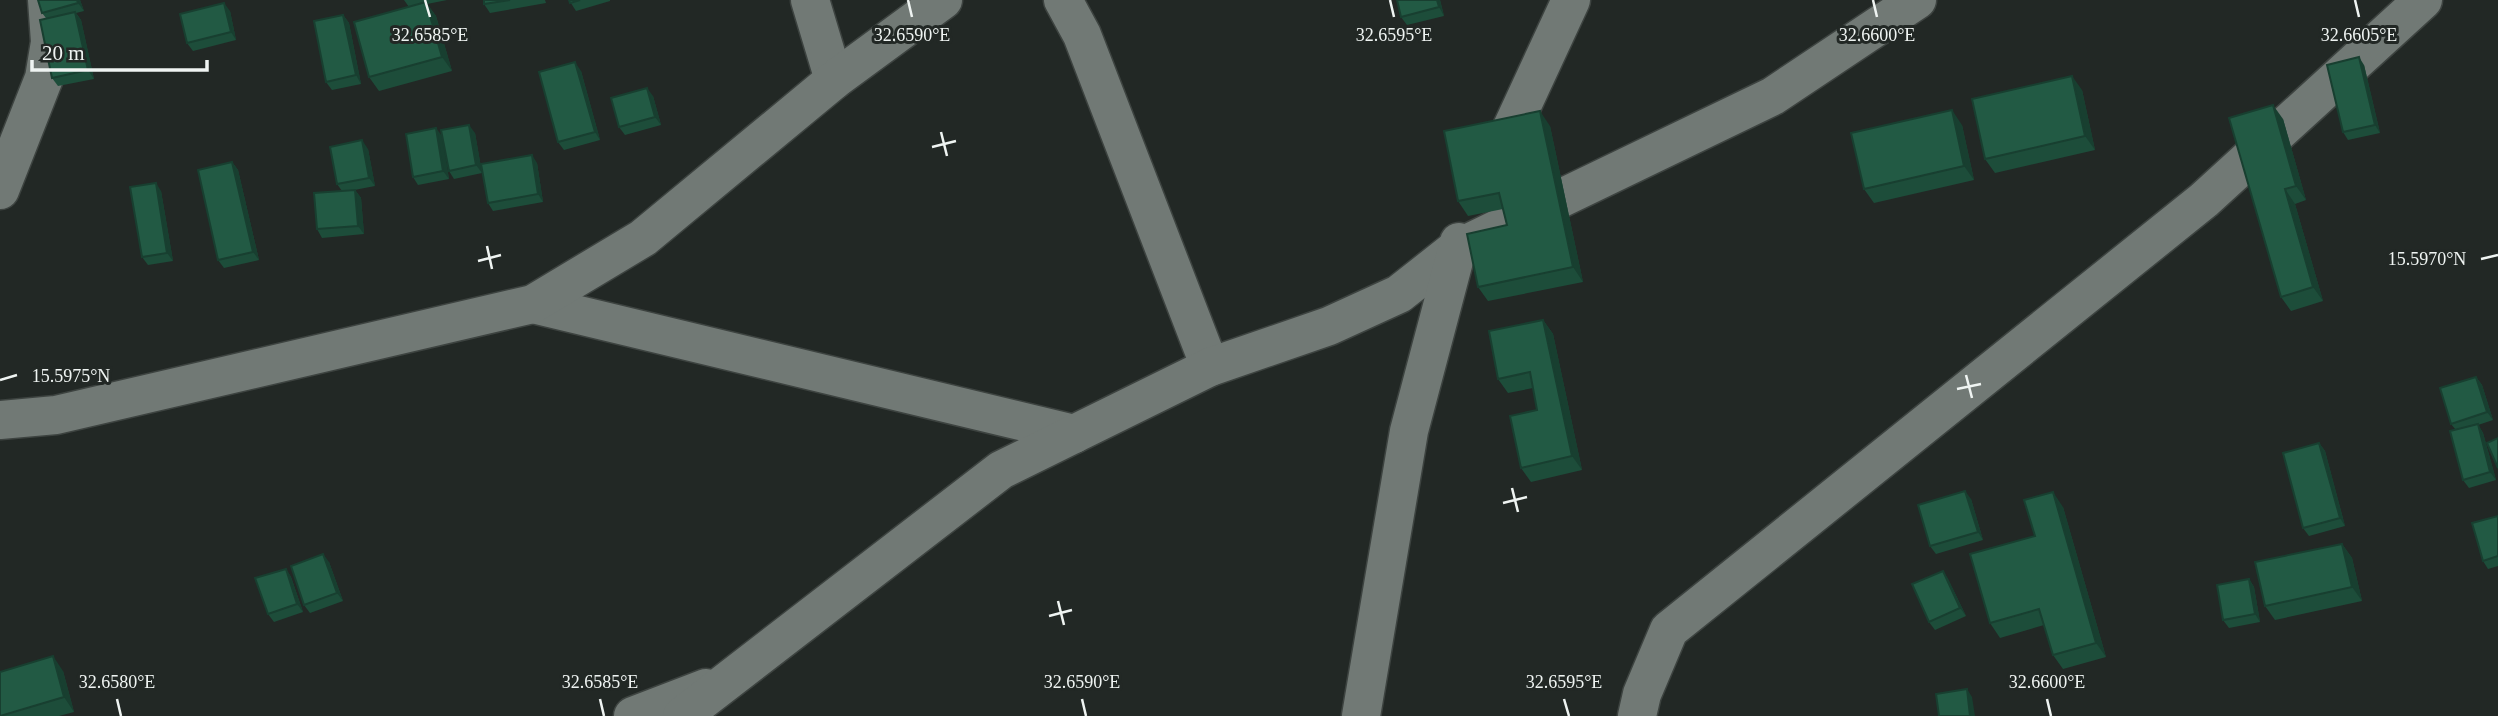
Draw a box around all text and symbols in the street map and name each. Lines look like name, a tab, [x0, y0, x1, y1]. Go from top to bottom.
text: 32.6585°E	[392, 25, 468, 45]
text: 32.6590°E	[874, 25, 950, 45]
text: 32.6595°E	[1356, 25, 1432, 45]
text: 32.6600°E	[1839, 25, 1915, 45]
text: 32.6605°E	[2321, 25, 2397, 45]
scale bar	[32, 28, 206, 72]
text: 20 m	[42, 41, 85, 65]
text: 15.5970°N	[2388, 249, 2466, 269]
text: 15.5975°N	[32, 366, 110, 386]
text: 32.6580°E	[79, 672, 155, 692]
text: 32.6585°E	[562, 672, 638, 692]
text: 32.6590°E	[1044, 672, 1120, 692]
text: 32.6595°E	[1526, 672, 1602, 692]
text: 32.6600°E	[2009, 672, 2085, 692]

